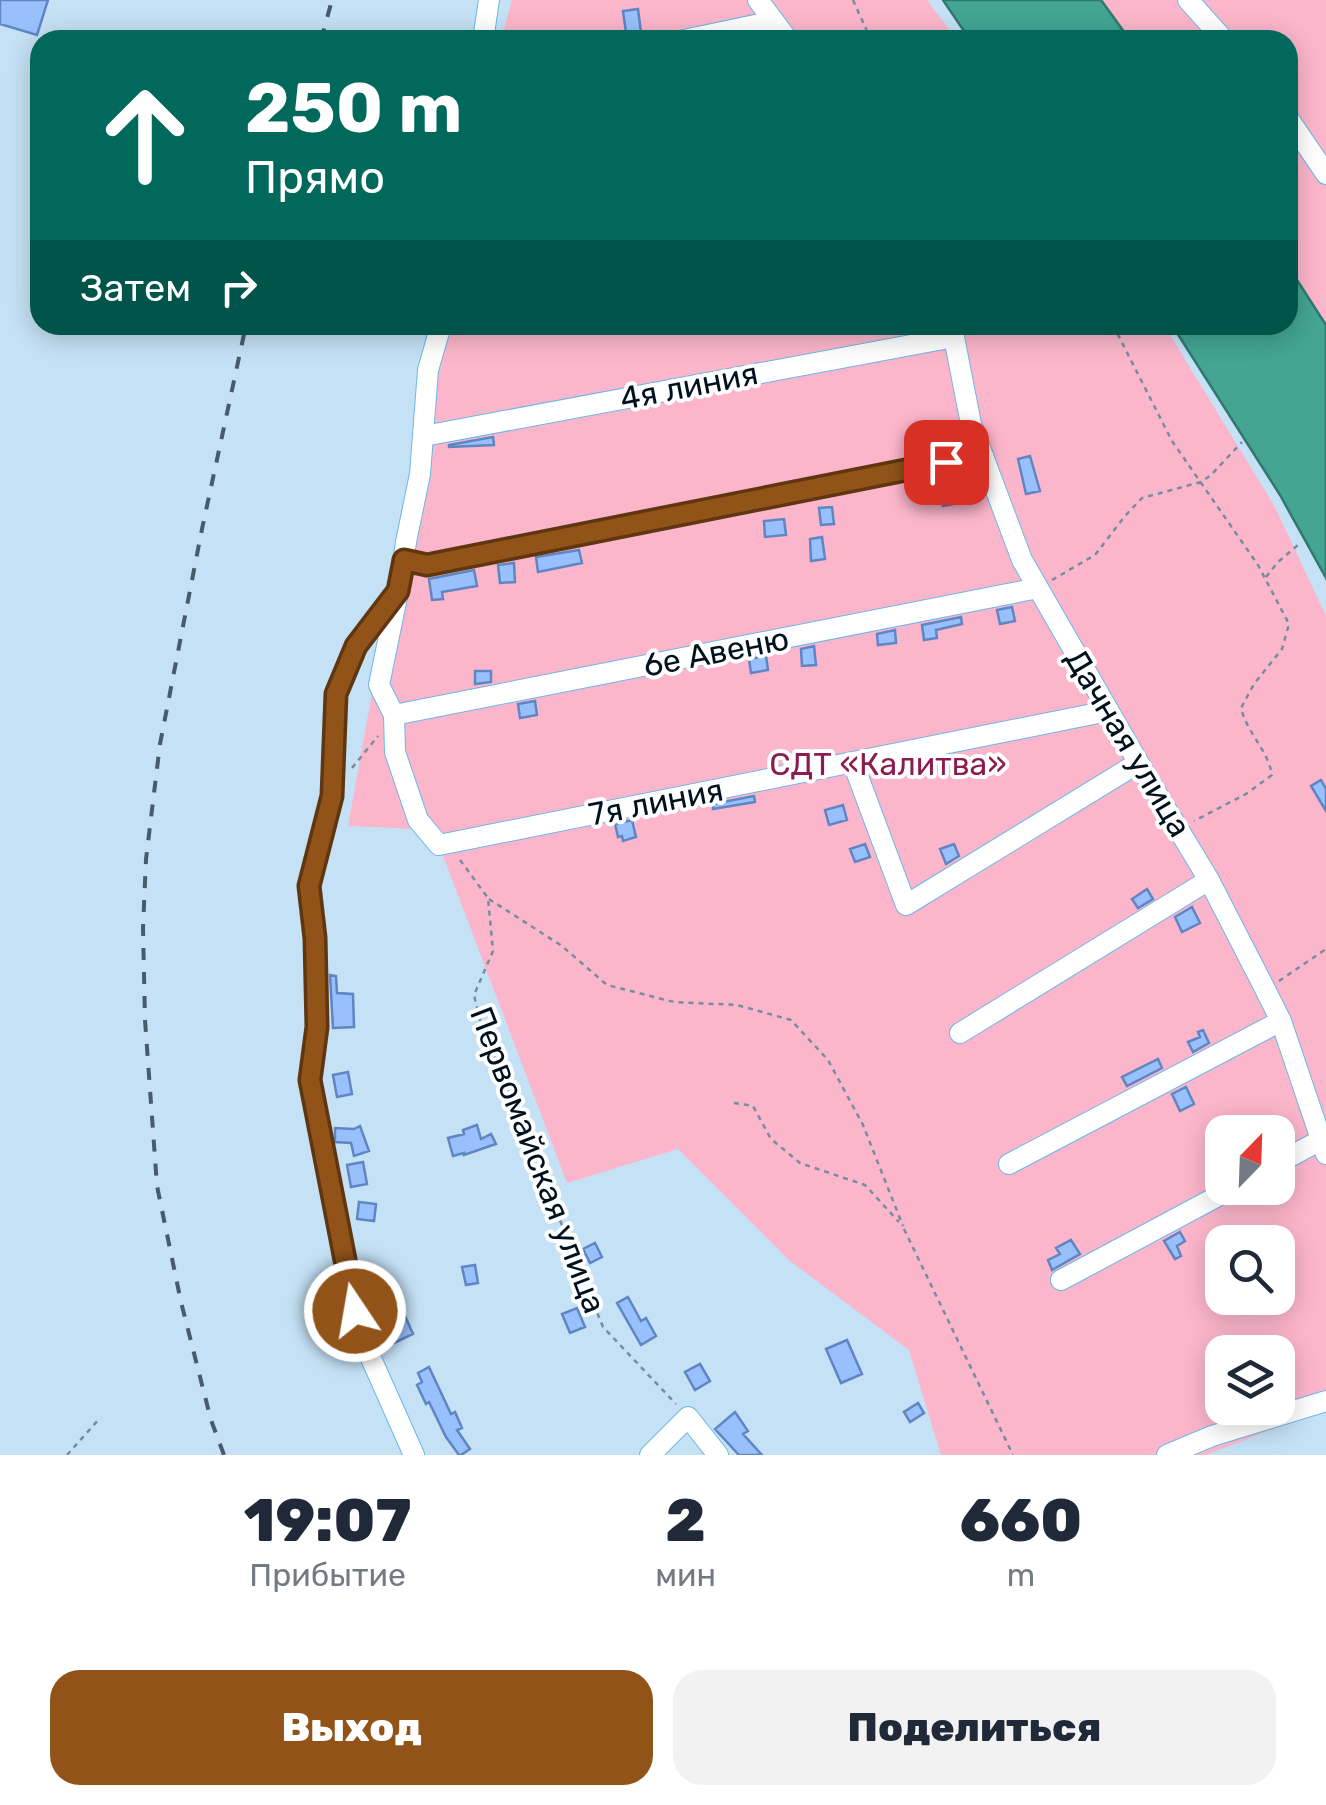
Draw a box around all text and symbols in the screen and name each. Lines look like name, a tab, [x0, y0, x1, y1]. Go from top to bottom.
text: 250 m	[245, 67, 462, 150]
icon: ahead	[80, 70, 210, 200]
text: Прямо	[245, 151, 385, 204]
icon: right	[211, 260, 266, 315]
text: Затем	[80, 265, 191, 311]
street label: 4я линия	[617, 354, 761, 418]
pin	[904, 420, 989, 505]
icon: arrive	[919, 435, 974, 490]
street label: 6е Авеню	[640, 619, 792, 685]
street label: Дачная улица	[1057, 642, 1199, 844]
park label: СДТ «Калитва»	[769, 745, 1007, 783]
street label: 7я линия	[586, 770, 726, 834]
street label: Первомайская улица	[462, 1002, 614, 1318]
north arrow	[1205, 1115, 1295, 1205]
map controls	[1205, 1115, 1295, 1425]
button: search	[1205, 1225, 1295, 1315]
position arrow	[303, 1259, 407, 1363]
button: layers	[1205, 1335, 1295, 1425]
text: 19:07	[244, 1485, 411, 1556]
text: 2	[665, 1485, 706, 1556]
text: 660	[960, 1485, 1082, 1556]
text: Прибытие	[249, 1556, 406, 1594]
text: мин	[655, 1556, 716, 1594]
text: m	[1007, 1556, 1035, 1594]
button: Выход	[50, 1670, 653, 1785]
button: Поделиться	[673, 1670, 1276, 1785]

